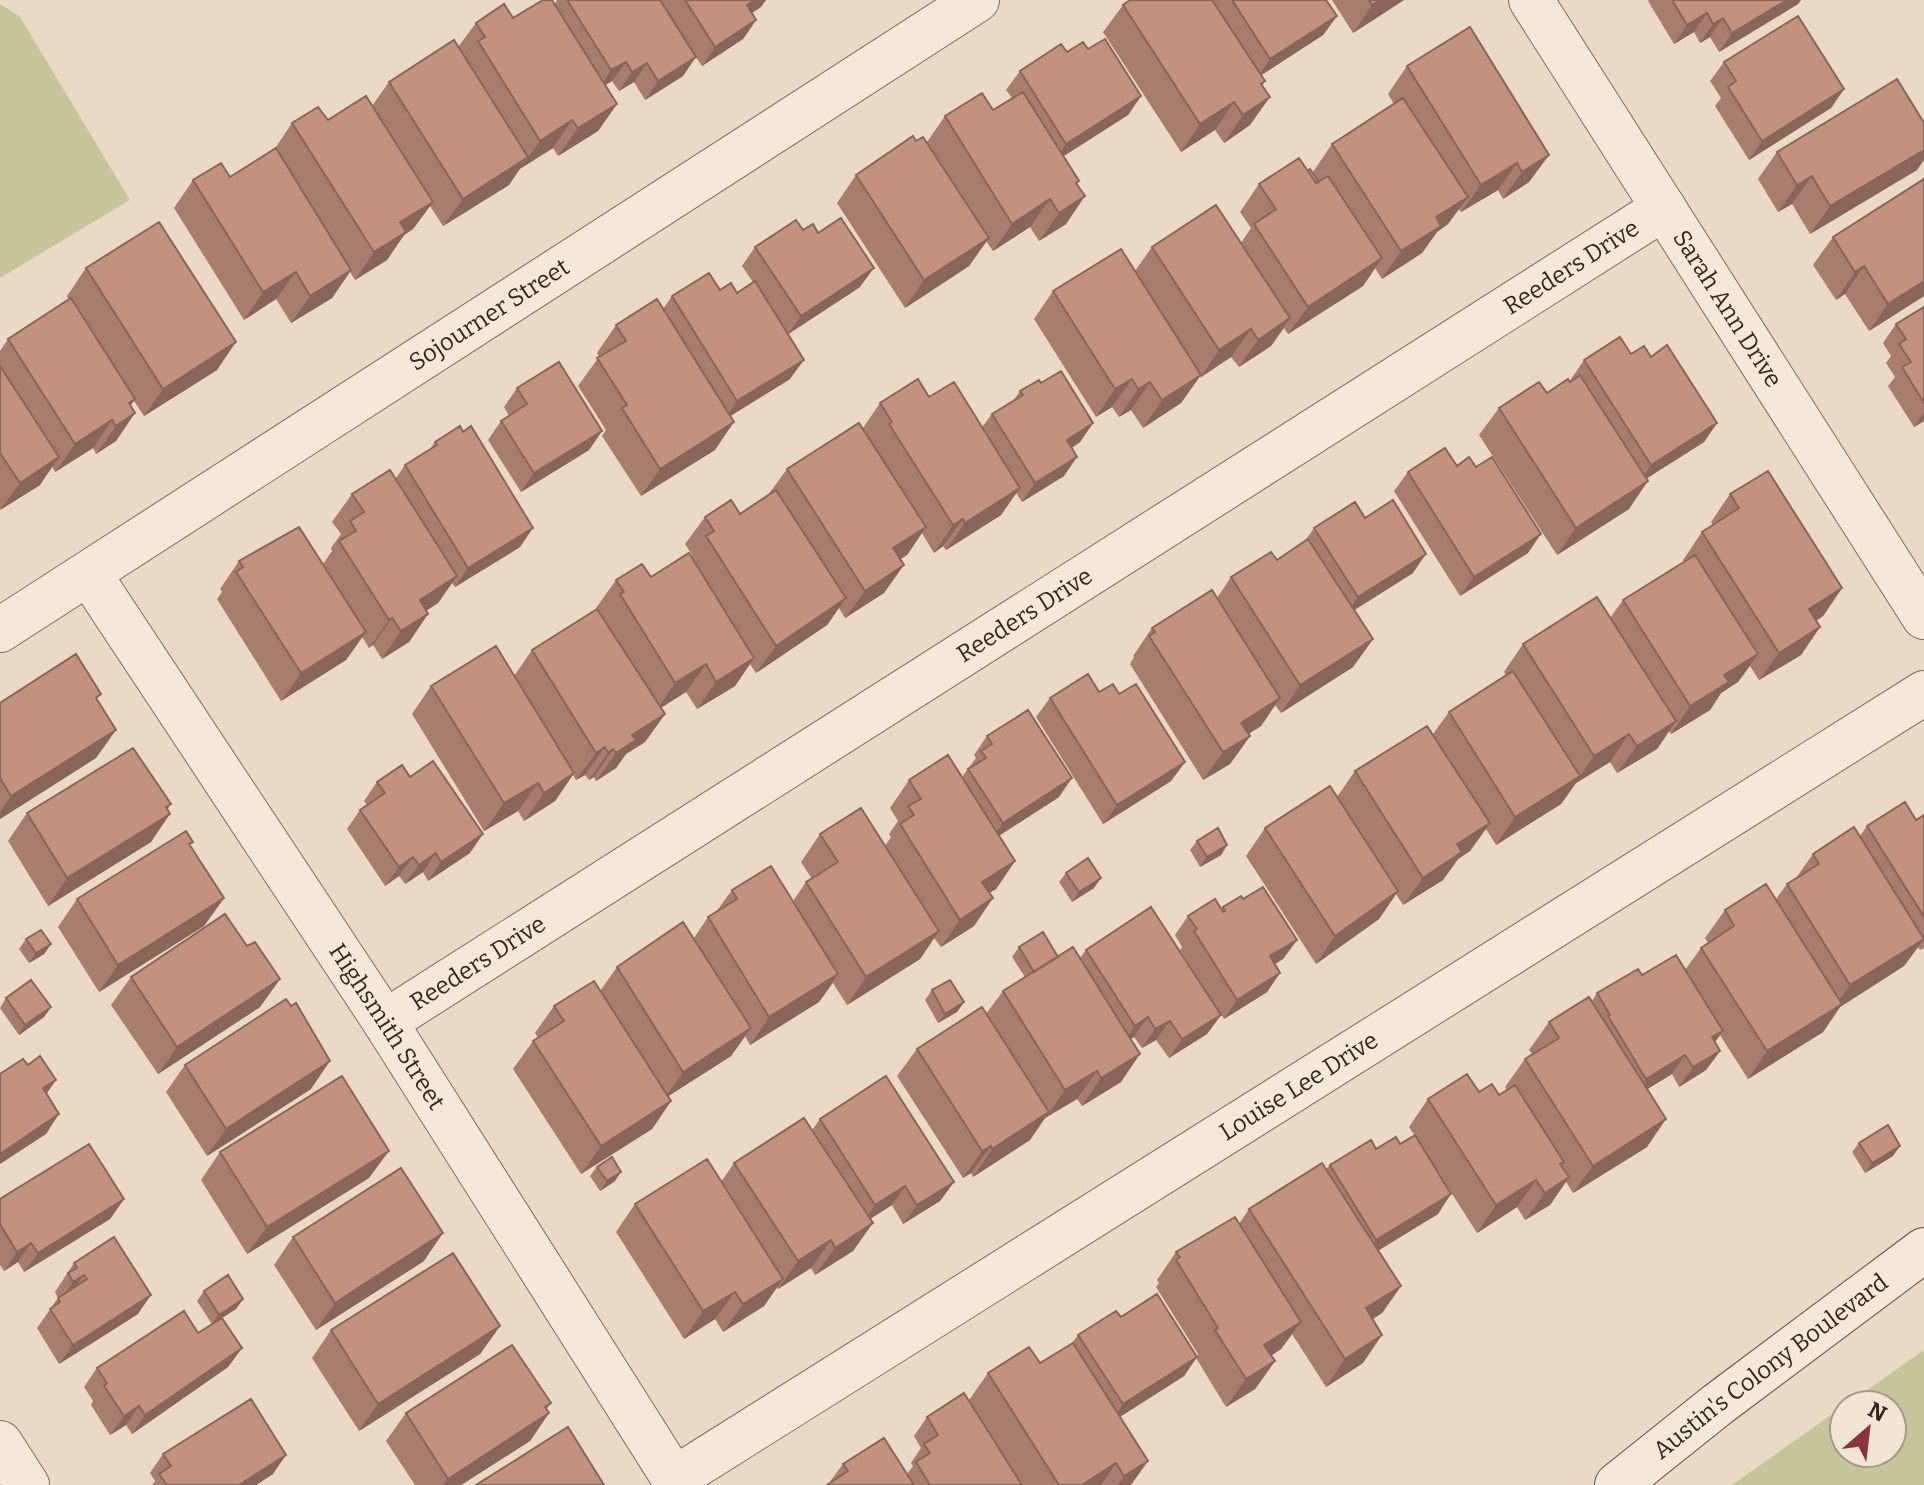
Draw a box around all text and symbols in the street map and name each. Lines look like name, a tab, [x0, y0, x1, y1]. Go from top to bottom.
street label: Reeders Drive	[1498, 214, 1644, 320]
street label: Sarah Ann Drive	[1667, 225, 1788, 392]
street label: Sojourner Street	[404, 253, 575, 376]
street label: Reeders Drive	[952, 562, 1097, 668]
street label: Reeders Drive	[405, 910, 551, 1016]
street label: Highsmith Street	[323, 938, 451, 1115]
street label: Louise Lee Drive	[1214, 1026, 1383, 1146]
street label: Austin's Colony Boulevard	[1647, 1268, 1893, 1465]
north arrow	[1828, 1389, 1908, 1469]
text: N	[1863, 1396, 1891, 1428]

